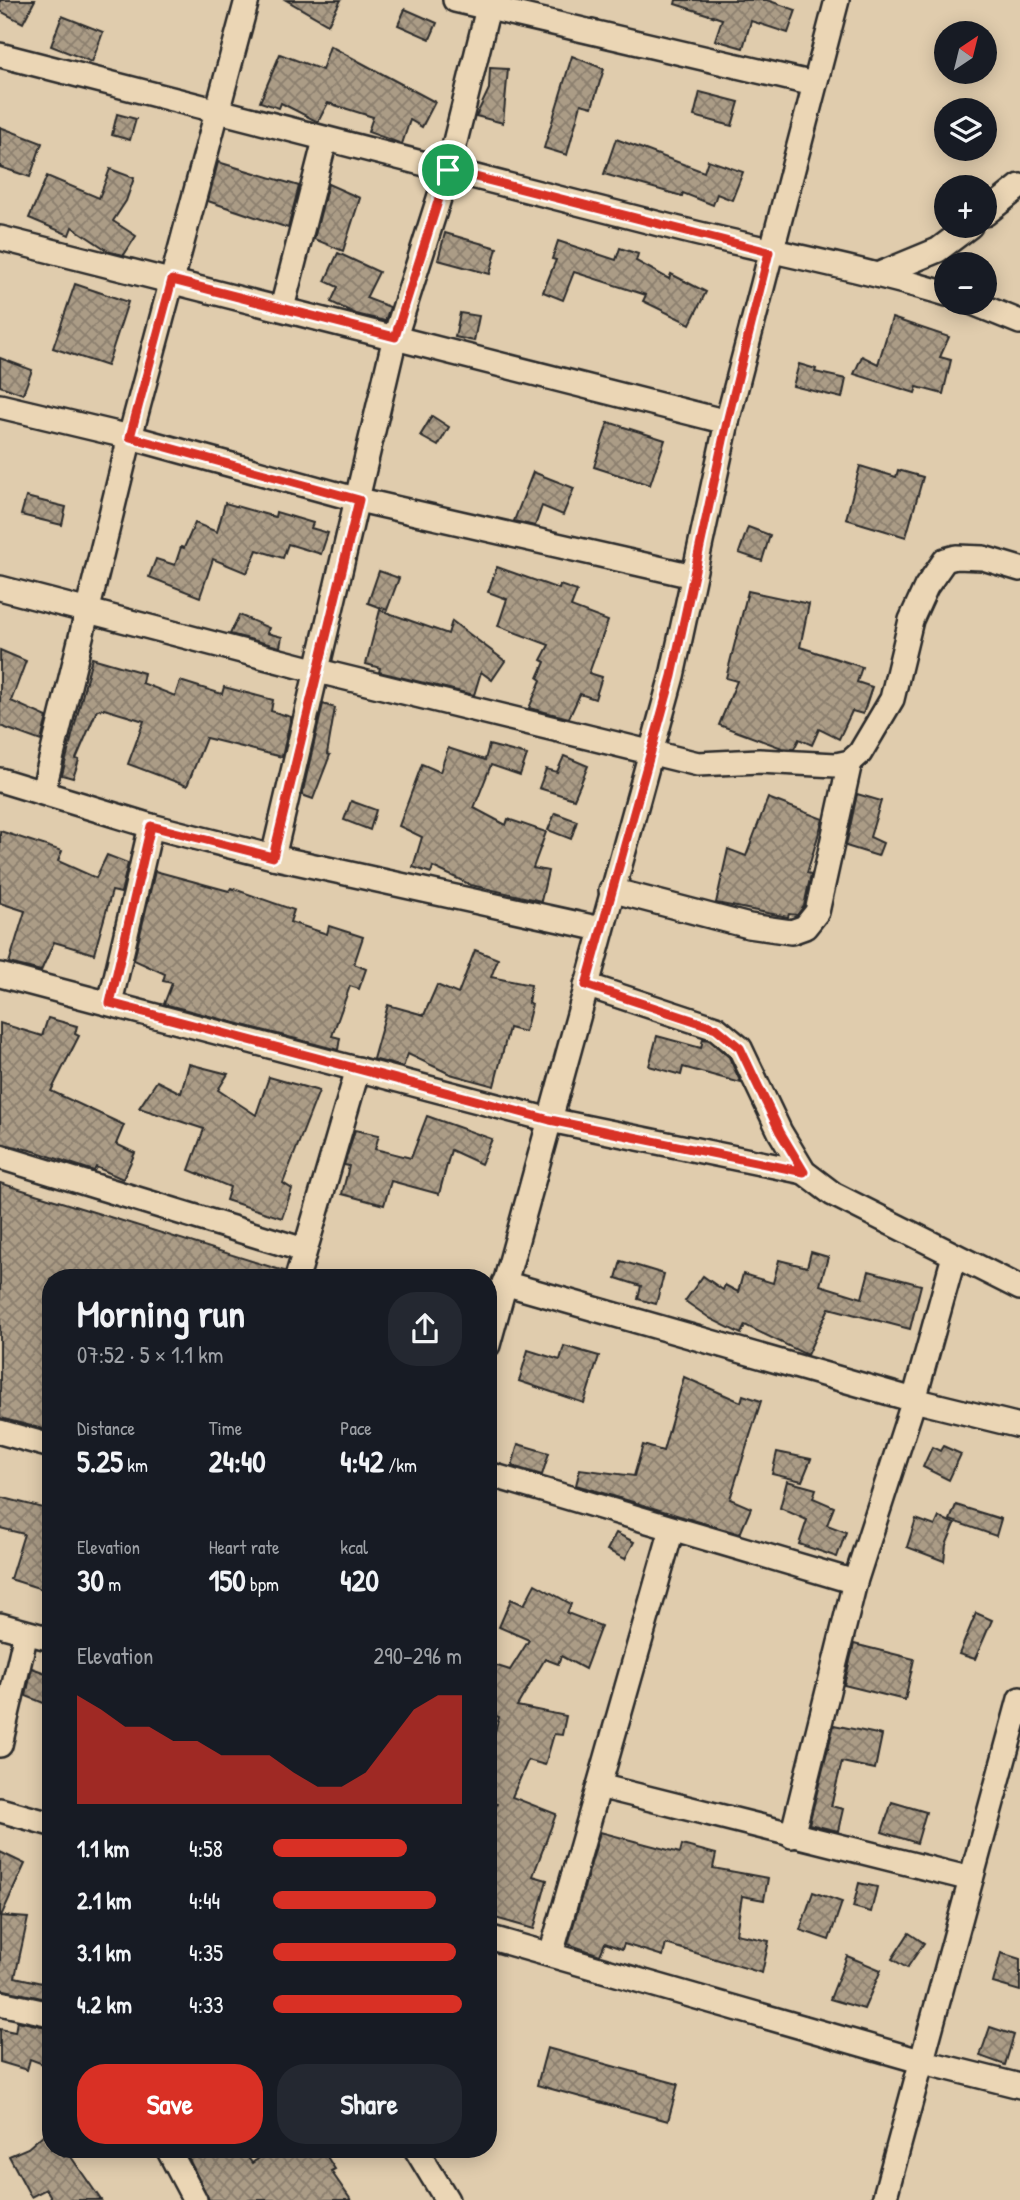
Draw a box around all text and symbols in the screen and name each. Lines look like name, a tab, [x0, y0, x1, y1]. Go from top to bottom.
north arrow	[934, 21, 998, 84]
map controls	[934, 21, 997, 315]
button: layers	[934, 98, 997, 161]
pin	[418, 140, 478, 200]
icon: arrive	[429, 151, 467, 189]
button: +	[934, 175, 997, 238]
button: −	[934, 252, 997, 315]
text: Morning run	[77, 1287, 245, 1339]
button: share	[388, 1292, 462, 1366]
text: 07:52 · 5 × 1.1 km	[77, 1339, 223, 1370]
text: Distance	[77, 1415, 135, 1441]
text: Time	[209, 1415, 242, 1441]
text: Pace	[340, 1415, 372, 1441]
text: 5.25	[77, 1441, 123, 1481]
text: 24:40	[209, 1441, 266, 1481]
text: 4:42	[340, 1441, 384, 1481]
text: km	[123, 1452, 148, 1478]
text: /km	[384, 1452, 417, 1478]
text: Elevation	[77, 1534, 140, 1560]
text: Heart rate	[209, 1534, 280, 1560]
text: kcal	[340, 1534, 368, 1560]
text: 30	[77, 1560, 104, 1600]
text: 150	[209, 1560, 246, 1600]
text: 420	[340, 1560, 379, 1600]
text: m	[104, 1571, 121, 1597]
text: bpm	[246, 1571, 279, 1597]
text: Elevation	[77, 1640, 153, 1671]
text: 290–296 m	[374, 1640, 462, 1671]
text: 1.1 km	[77, 1833, 129, 1864]
text: 4:58	[189, 1833, 223, 1864]
text: 2.1 km	[77, 1885, 132, 1916]
text: 4:44	[189, 1885, 220, 1916]
text: 3.1 km	[77, 1937, 131, 1968]
text: 4:35	[189, 1937, 223, 1968]
text: 4.2 km	[77, 1989, 132, 2020]
text: 4:33	[189, 1989, 224, 2020]
button: Save	[77, 2064, 263, 2144]
button: Share	[277, 2064, 462, 2144]

